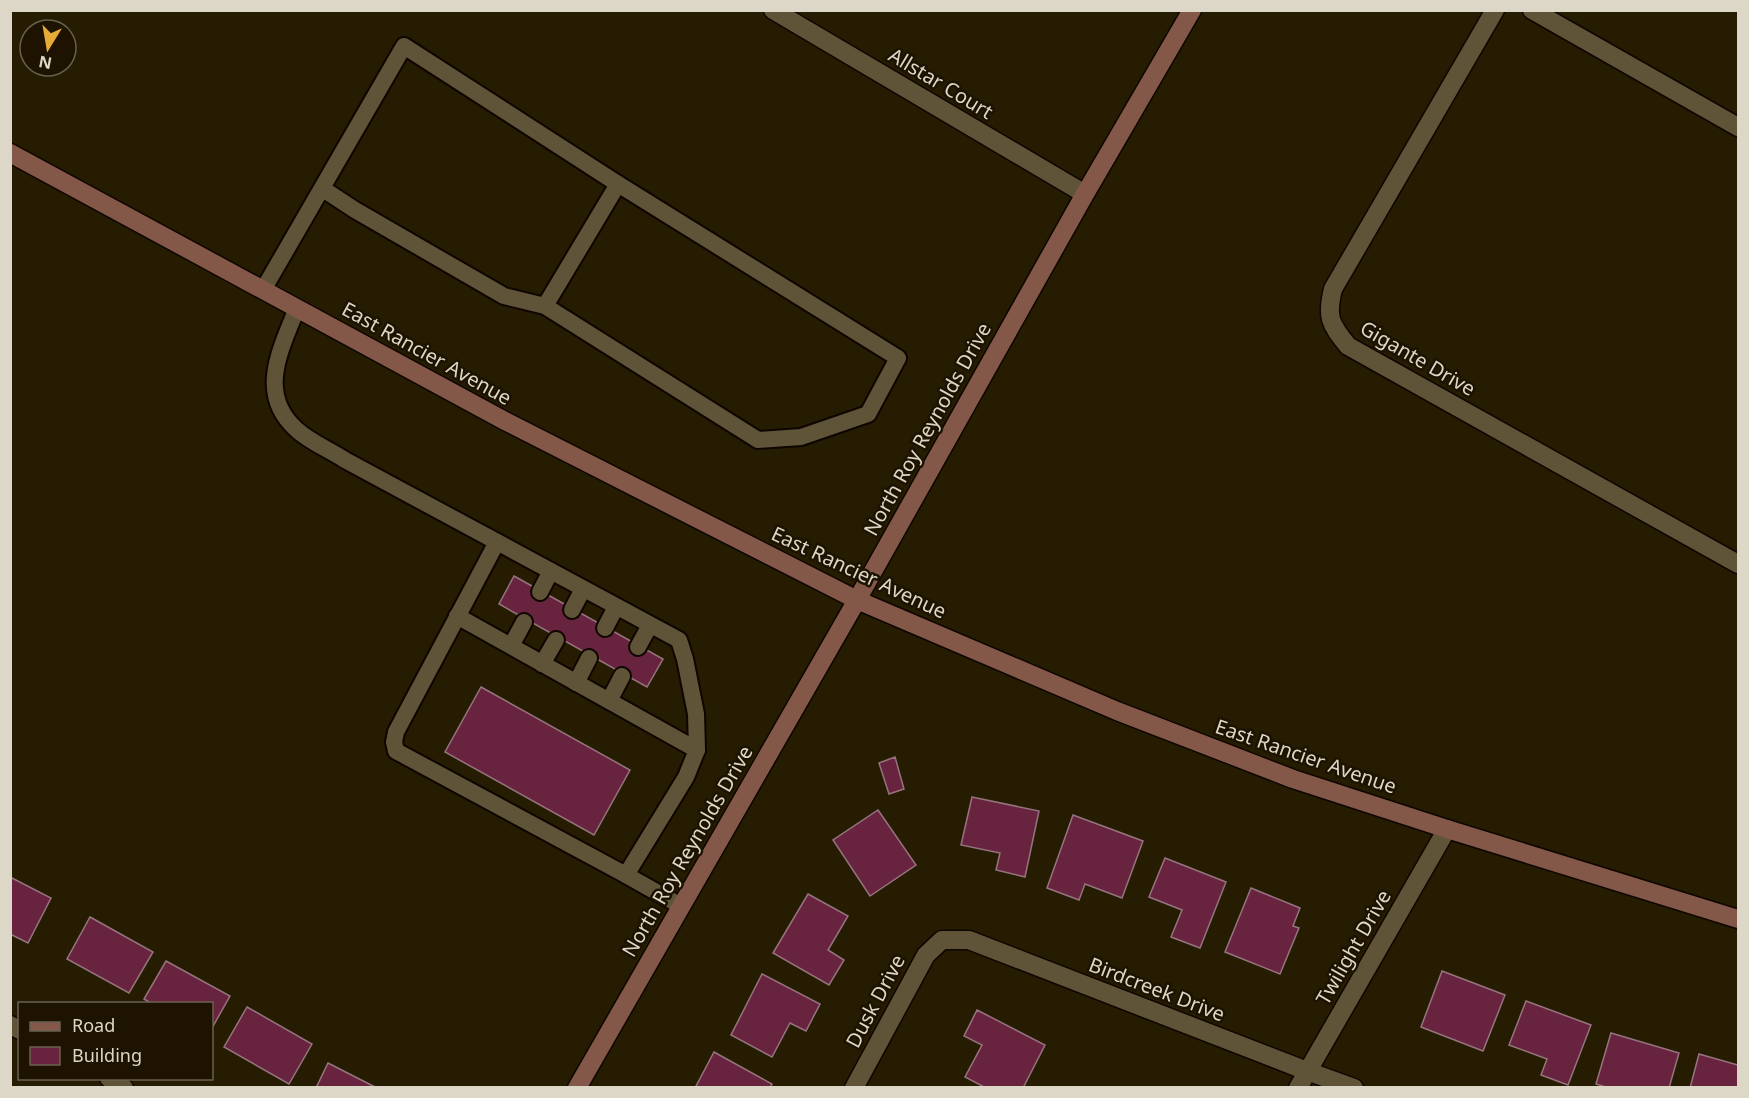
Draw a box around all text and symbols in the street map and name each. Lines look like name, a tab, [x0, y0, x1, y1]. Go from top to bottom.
north arrow	[18, 18, 78, 78]
street label: Allstar Court	[884, 41, 998, 125]
text: N	[37, 51, 54, 75]
street label: East Rancier Avenue	[337, 295, 517, 411]
street label: Gigante Drive	[1355, 314, 1481, 402]
street label: North Roy Reynolds Drive	[857, 318, 997, 540]
street label: East Rancier Avenue	[767, 520, 951, 624]
street label: East Rancier Avenue	[1212, 712, 1400, 800]
street label: North Roy Reynolds Drive	[615, 741, 759, 961]
street label: Twilight Drive	[1309, 885, 1397, 1009]
street label: Dusk Drive	[839, 950, 911, 1052]
street label: Birdcreek Drive	[1085, 951, 1229, 1027]
legend	[18, 1002, 213, 1080]
text: Road	[72, 1013, 115, 1037]
text: Building	[72, 1043, 142, 1067]

